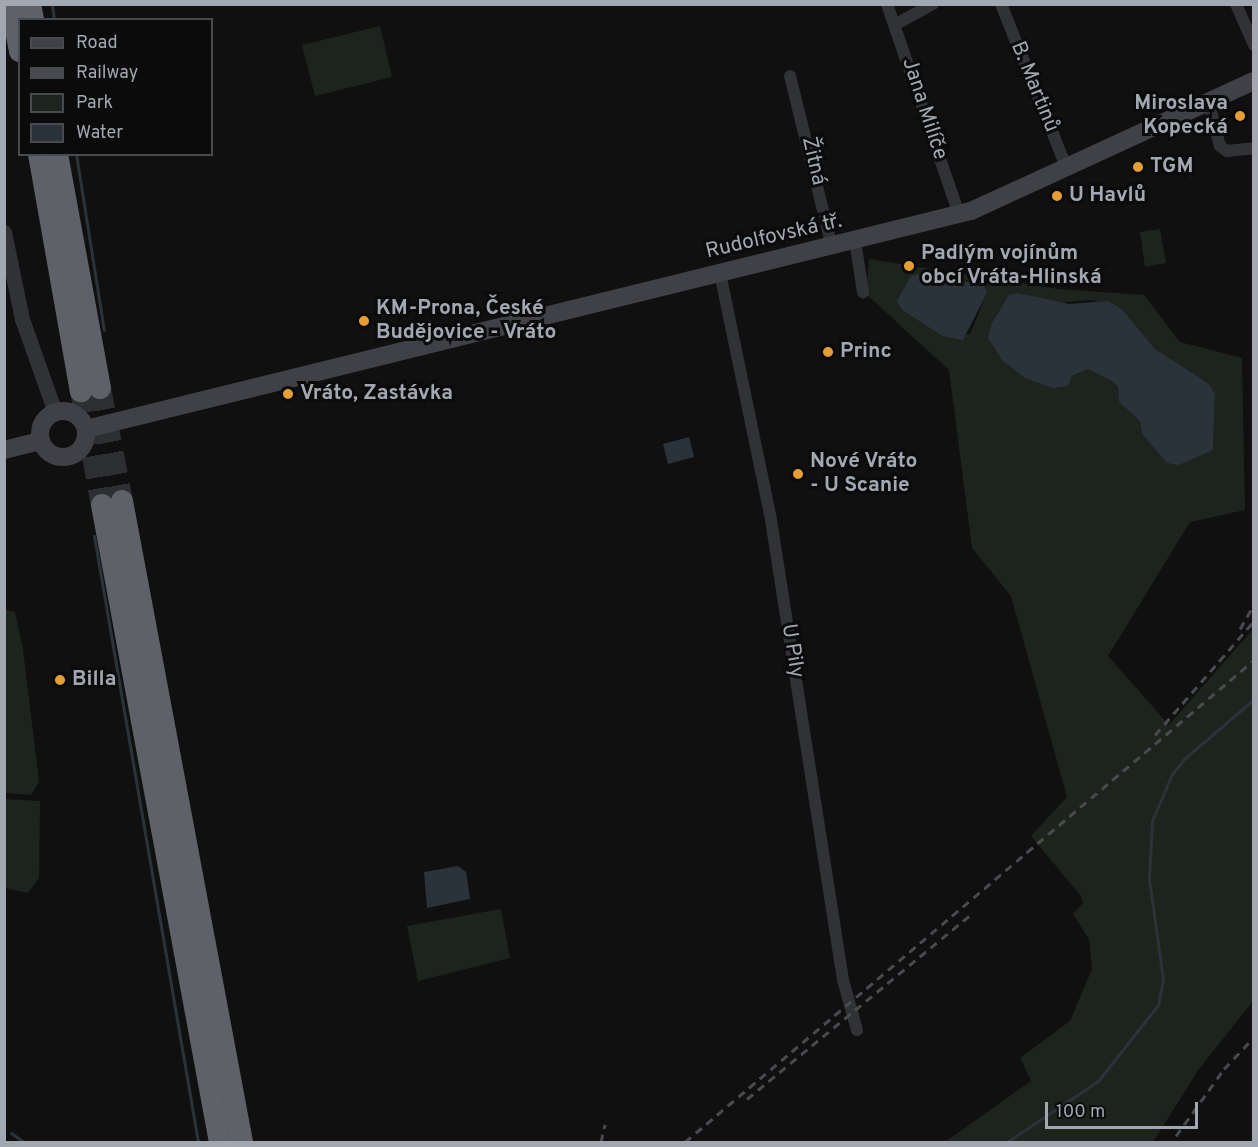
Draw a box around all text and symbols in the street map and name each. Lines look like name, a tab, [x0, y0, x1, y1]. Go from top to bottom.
legend	[18, 18, 213, 156]
text: Road	[76, 32, 118, 55]
street label: B. Martinů	[1004, 38, 1064, 136]
street label: Jana Milíče	[896, 55, 952, 163]
text: Railway	[76, 62, 138, 85]
place label: Miroslava Kopecká	[1134, 91, 1228, 141]
text: Park	[76, 92, 113, 115]
marker: Miroslava Kopecká	[1233, 109, 1247, 123]
text: Water	[76, 122, 123, 145]
street label: Žitná	[795, 134, 831, 188]
place label: TGM	[1150, 154, 1193, 180]
marker: TGM	[1131, 160, 1145, 174]
place label: U Havlů	[1069, 183, 1146, 209]
marker: U Havlů	[1050, 189, 1064, 203]
street label: Rudolfovská tř.	[703, 209, 845, 265]
place label: Padlým vojínům obcí Vráta-Hlinská	[921, 241, 1103, 291]
marker: Padlým vojínům obcí Vráta-Hlinská	[902, 259, 916, 273]
place label: KM-Prona, České Budějovice - Vráto	[376, 296, 557, 346]
marker: KM-Prona, České Budějovice - Vráto	[357, 314, 371, 328]
place label: Princ	[840, 339, 892, 365]
marker: Princ	[821, 345, 835, 359]
place label: Vráto, Zastávka	[300, 381, 453, 407]
marker: Vráto, Zastávka	[281, 387, 295, 401]
place label: Nové Vráto - U Scanie	[810, 449, 918, 499]
marker: Nové Vráto - U Scanie	[791, 467, 805, 481]
street label: U Pily	[775, 622, 809, 680]
place label: Billa	[72, 667, 116, 693]
marker: Billa	[53, 673, 67, 687]
scale bar	[1048, 1090, 1201, 1128]
text: 100 m	[1056, 1101, 1105, 1124]

